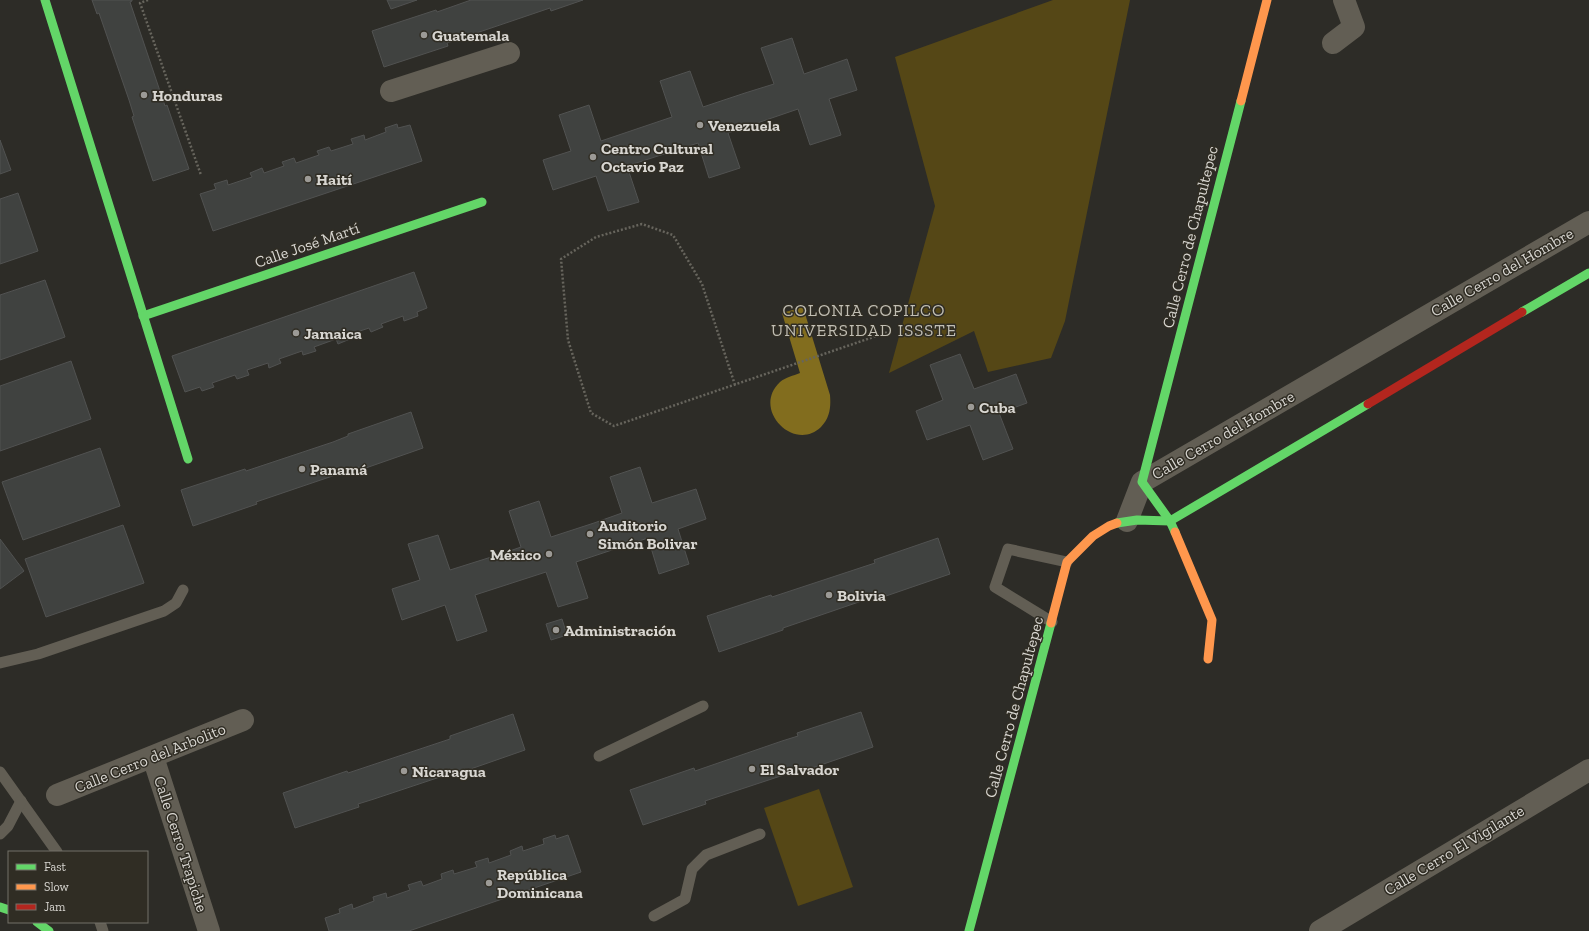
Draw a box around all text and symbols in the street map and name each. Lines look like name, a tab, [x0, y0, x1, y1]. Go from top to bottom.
place label: Guatemala	[432, 26, 509, 45]
marker: Guatemala	[419, 30, 429, 40]
place label: Honduras	[152, 86, 223, 105]
marker: Honduras	[139, 90, 149, 100]
place label: Venezuela	[708, 116, 780, 135]
marker: Venezuela	[695, 120, 705, 130]
place label: Centro Cultural Octavio Paz	[601, 139, 713, 176]
street label: Calle Cerro de Chapultepec	[1158, 144, 1222, 330]
marker: Centro Cultural Octavio Paz	[588, 152, 598, 162]
place label: Haití	[316, 170, 352, 189]
marker: Haití	[303, 174, 313, 184]
street label: Calle José Martí	[252, 218, 362, 272]
street label: Calle Cerro del Hombre	[1427, 223, 1577, 321]
district label: COLONIA COPILCO UNIVERSIDAD ISSSTE	[771, 300, 957, 340]
place label: Jamaica	[304, 324, 362, 343]
marker: Jamaica	[291, 328, 301, 338]
street label: Calle Cerro del Hombre	[1148, 386, 1298, 484]
place label: Cuba	[979, 398, 1016, 417]
marker: Cuba	[966, 402, 976, 412]
place label: Panamá	[310, 460, 367, 479]
marker: Panamá	[297, 464, 307, 474]
place label: Auditorio Simón Bolivar	[598, 516, 698, 553]
marker: Auditorio Simón Bolivar	[585, 529, 595, 539]
place label: México	[490, 545, 542, 564]
marker: México	[544, 549, 554, 559]
place label: Bolivia	[837, 586, 886, 605]
marker: Bolivia	[824, 590, 834, 600]
street label: Calle Cerro de Chapultepec	[981, 614, 1047, 800]
place label: Administración	[564, 621, 677, 640]
marker: Administración	[551, 625, 561, 635]
street label: Calle Cerro del Arbolito	[72, 719, 228, 797]
place label: El Salvador	[760, 760, 839, 779]
place label: Nicaragua	[412, 762, 486, 781]
marker: El Salvador	[747, 764, 757, 774]
marker: Nicaragua	[399, 766, 409, 776]
street label: Calle Cerro Trapiche	[150, 774, 212, 914]
street label: Calle Cerro El Vigilante	[1381, 801, 1527, 899]
legend	[8, 851, 148, 923]
text: Fast	[44, 860, 67, 874]
place label: República Dominicana	[497, 865, 583, 902]
marker: República Dominicana	[484, 878, 494, 888]
text: Slow	[44, 880, 70, 894]
text: Jam	[44, 900, 66, 914]

